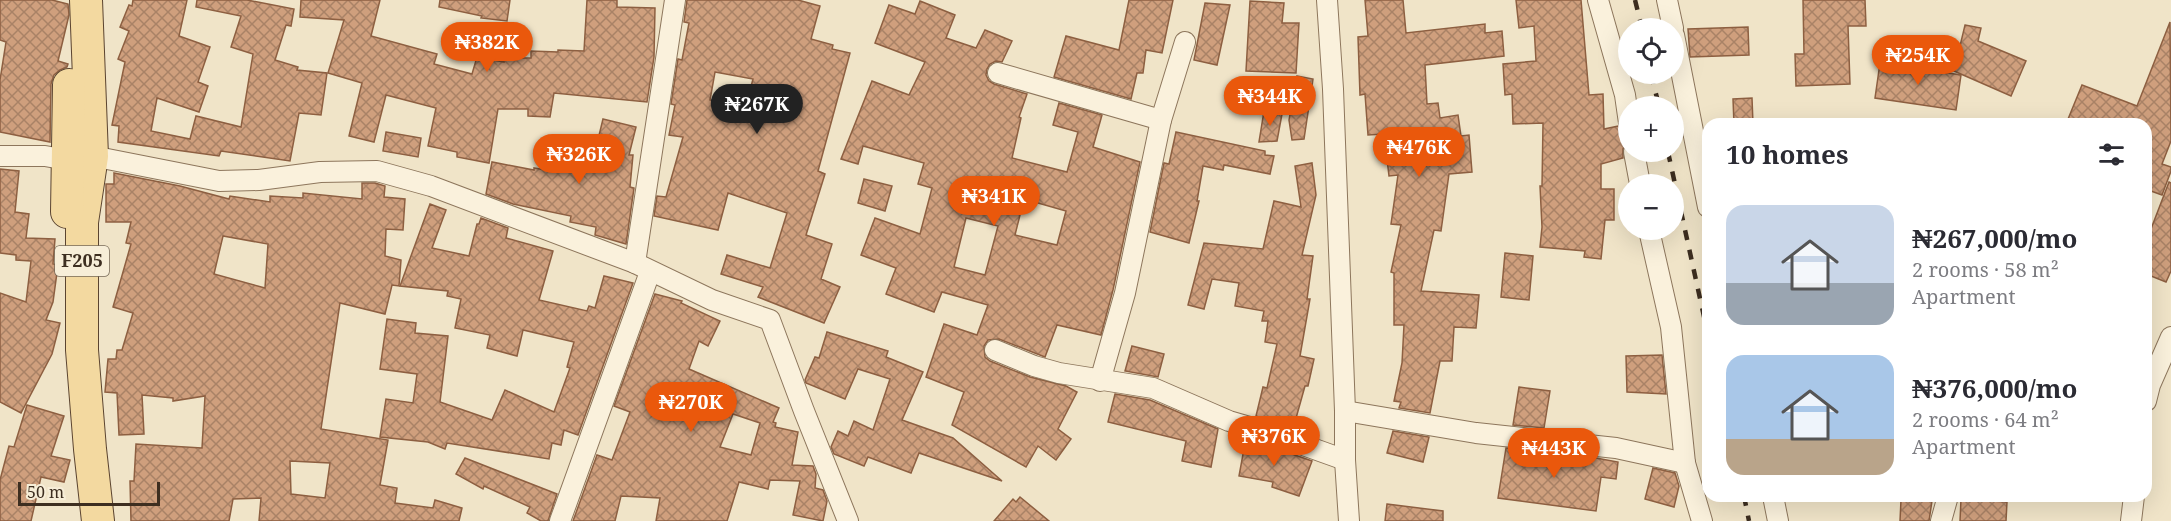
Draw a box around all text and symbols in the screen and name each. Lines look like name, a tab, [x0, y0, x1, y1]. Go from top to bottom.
map controls	[1618, 18, 1684, 240]
button: locate	[1618, 18, 1684, 84]
pin: ₦382K	[445, 22, 529, 73]
text: ₦382K	[455, 28, 519, 55]
pin: ₦254K	[1876, 35, 1960, 86]
text: ₦254K	[1886, 41, 1950, 68]
pin: ₦344K	[1228, 76, 1312, 127]
text: ₦344K	[1238, 82, 1302, 109]
pin: ₦267K	[715, 84, 799, 135]
text: ₦267K	[725, 90, 789, 117]
button: +	[1618, 96, 1684, 162]
pin: ₦476K	[1377, 127, 1461, 178]
text: ₦476K	[1387, 133, 1451, 160]
pin: ₦326K	[537, 134, 621, 185]
text: 10 homes	[1726, 136, 1848, 172]
icon: filters	[2095, 138, 2128, 171]
text: ₦326K	[547, 140, 611, 167]
button: −	[1618, 174, 1684, 240]
pin: ₦341K	[952, 176, 1036, 227]
text: ₦341K	[962, 182, 1026, 209]
text: ₦267,000/mo	[1912, 220, 2077, 256]
icon: home	[1774, 229, 1846, 301]
road number: F205	[55, 246, 109, 276]
text: 2 rooms · 58 m²	[1912, 256, 2059, 283]
text: Apartment	[1912, 283, 2016, 310]
text: ₦376,000/mo	[1912, 370, 2077, 406]
icon: home	[1774, 379, 1846, 451]
pin: ₦270K	[649, 382, 733, 433]
text: ₦270K	[659, 388, 723, 415]
text: 2 rooms · 64 m²	[1912, 406, 2059, 433]
pin: ₦376K	[1232, 416, 1316, 467]
text: ₦376K	[1242, 422, 1306, 449]
pin: ₦443K	[1512, 428, 1596, 479]
text: Apartment	[1912, 433, 2016, 460]
text: ₦443K	[1522, 434, 1586, 461]
scale bar	[18, 479, 160, 506]
text: 50 m	[27, 481, 64, 503]

